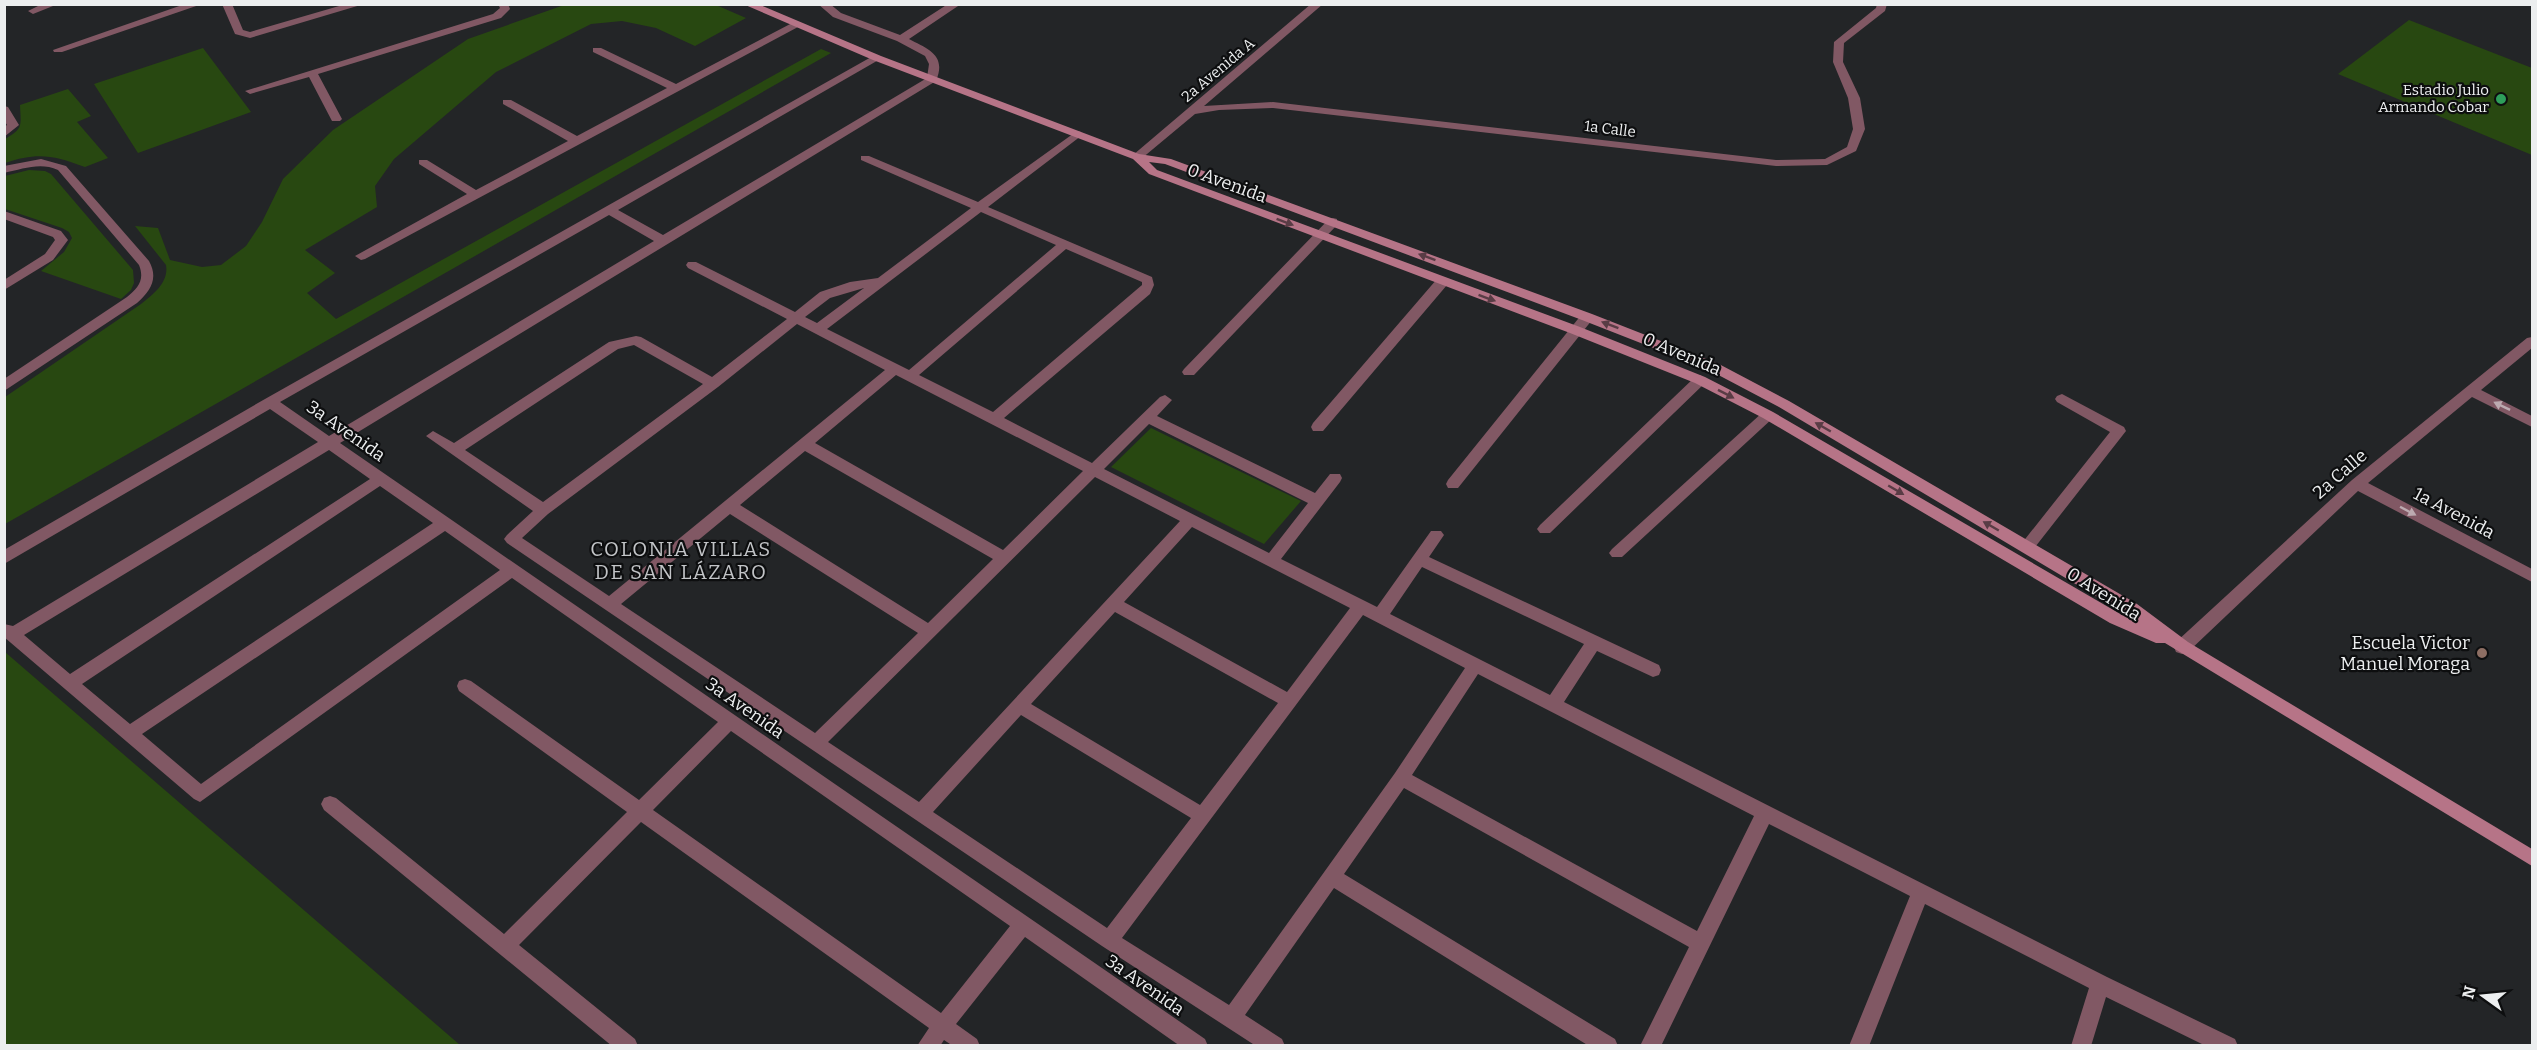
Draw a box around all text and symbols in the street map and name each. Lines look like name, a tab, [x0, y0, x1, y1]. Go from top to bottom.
street label: 2a Avenida A	[1178, 34, 1258, 106]
place label: Estadio Julio Armando Cobar	[2378, 81, 2489, 116]
marker: Estadio Julio Armando Cobar	[2494, 92, 2508, 106]
street label: 1a Calle	[1583, 117, 1637, 141]
street label: 0 Avenida	[1184, 158, 1270, 208]
one-way arrow	[1276, 218, 1294, 228]
one-way arrow	[1418, 252, 1436, 262]
one-way arrow	[1478, 294, 1496, 304]
one-way arrow	[1601, 320, 1619, 330]
street label: 0 Avenida	[1639, 328, 1725, 380]
one-way arrow	[1718, 389, 1735, 399]
street label: 3a Avenida	[302, 396, 390, 466]
one-way arrow	[2493, 402, 2511, 412]
one-way arrow	[1814, 422, 1831, 432]
street label: 2a Calle	[2308, 445, 2372, 503]
street label: 1a Avenida	[2410, 482, 2498, 544]
one-way arrow	[1888, 485, 1904, 496]
one-way arrow	[2400, 506, 2417, 516]
one-way arrow	[1982, 521, 1999, 531]
district label: COLONIA VILLAS DE SAN LÁZARO	[590, 537, 772, 584]
street label: 0 Avenida	[2063, 563, 2145, 625]
place label: Escuela Victor Manuel Moraga	[2340, 632, 2470, 675]
marker: Escuela Victor Manuel Moraga	[2475, 646, 2489, 660]
street label: 3a Avenida	[701, 673, 789, 743]
street label: 3a Avenida	[1101, 950, 1189, 1020]
north arrow	[2453, 966, 2513, 1026]
text: N	[2458, 984, 2480, 1001]

